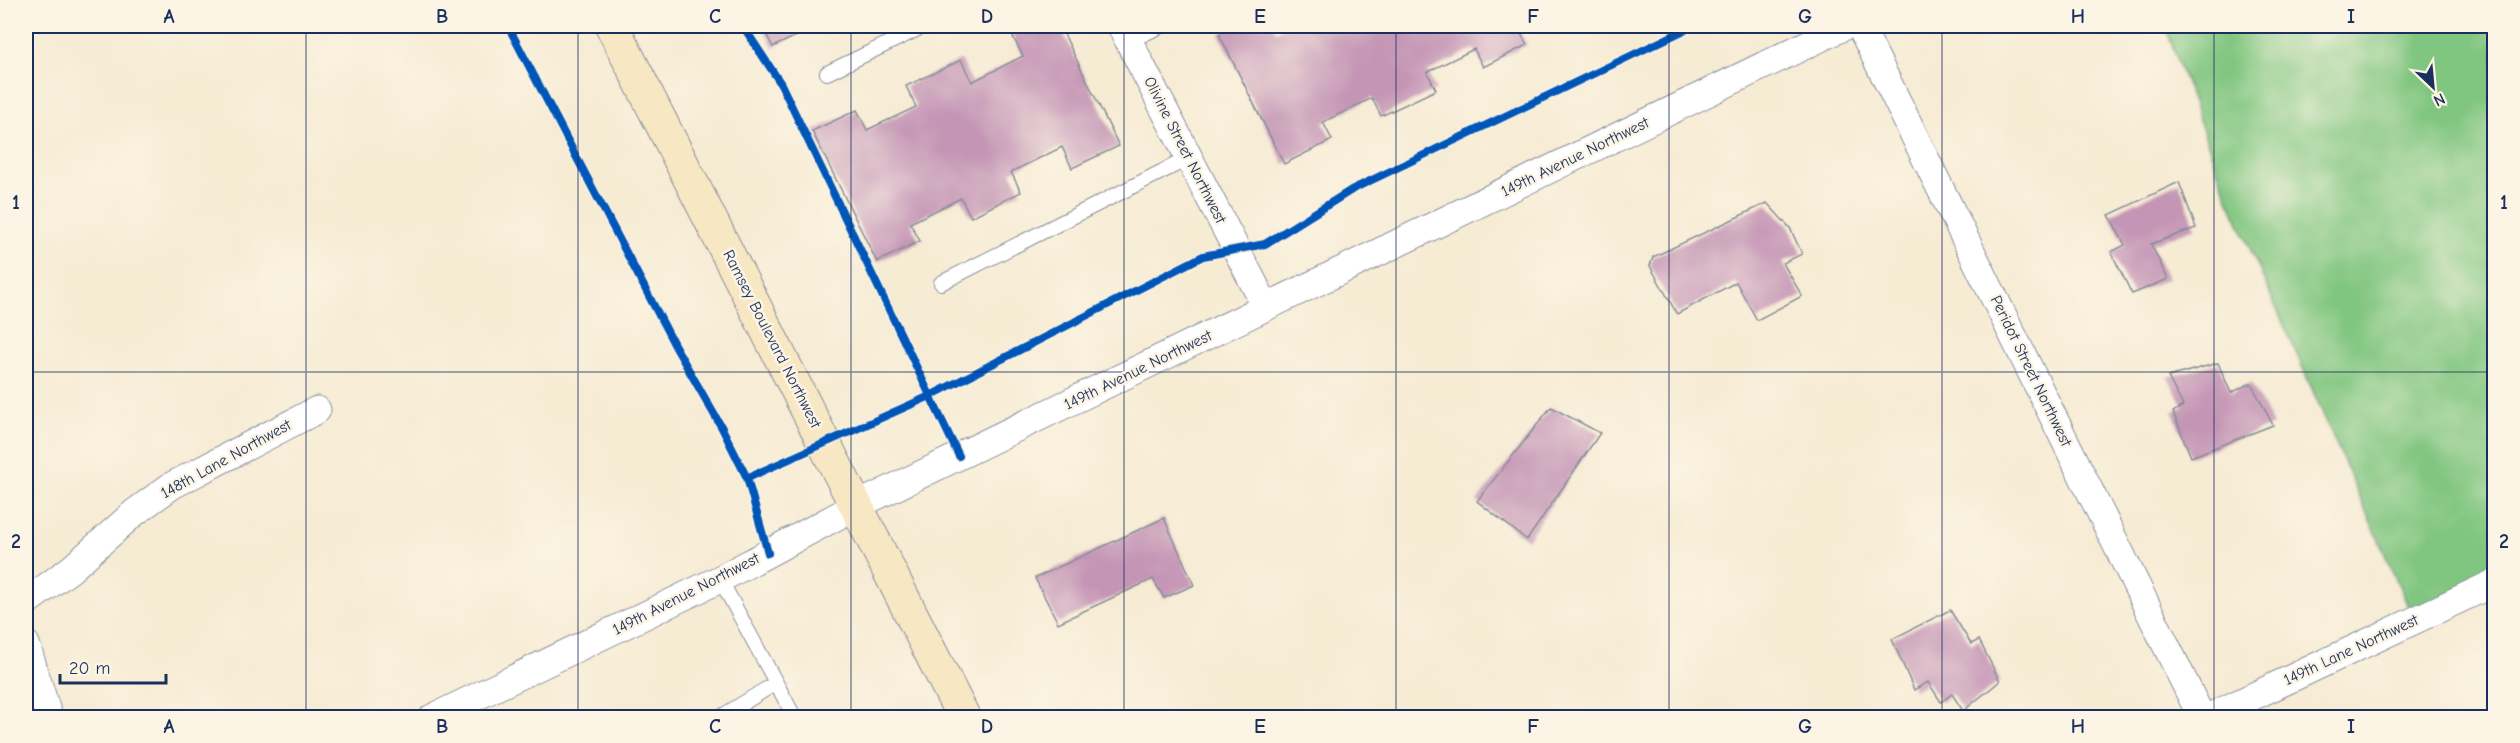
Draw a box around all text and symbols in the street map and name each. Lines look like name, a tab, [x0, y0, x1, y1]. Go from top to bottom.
text: A	[163, 5, 175, 28]
text: B	[436, 5, 448, 28]
text: C	[709, 5, 721, 28]
text: D	[981, 5, 993, 28]
text: E	[1254, 5, 1266, 28]
text: F	[1527, 5, 1539, 28]
text: G	[1798, 5, 1812, 28]
text: H	[2071, 5, 2085, 28]
text: I	[2347, 5, 2355, 28]
north arrow	[2403, 57, 2463, 117]
street label: Olivine Street Northwest	[1140, 74, 1230, 227]
text: N	[2431, 89, 2448, 110]
street label: 149th Avenue Northwest	[1498, 113, 1652, 201]
text: 1	[12, 191, 20, 214]
text: 1	[2500, 191, 2508, 214]
street label: Ramsey Boulevard Northwest	[719, 247, 825, 431]
street label: Peridot Street Northwest	[1987, 293, 2076, 450]
street label: 149th Avenue Northwest	[1061, 326, 1215, 414]
street label: 148th Lane Northwest	[158, 416, 295, 502]
text: 2	[11, 530, 21, 553]
text: 2	[2499, 530, 2509, 553]
street label: 149th Avenue Northwest	[610, 549, 763, 639]
street label: 149th Lane Northwest	[2281, 611, 2421, 689]
scale bar	[60, 647, 166, 685]
text: 20 m	[69, 658, 110, 679]
text: A	[163, 715, 175, 738]
text: B	[436, 715, 448, 738]
text: C	[709, 715, 721, 738]
text: D	[981, 715, 993, 738]
text: E	[1254, 715, 1266, 738]
text: F	[1527, 715, 1539, 738]
text: G	[1798, 715, 1812, 738]
text: H	[2071, 715, 2085, 738]
text: I	[2347, 715, 2355, 738]

